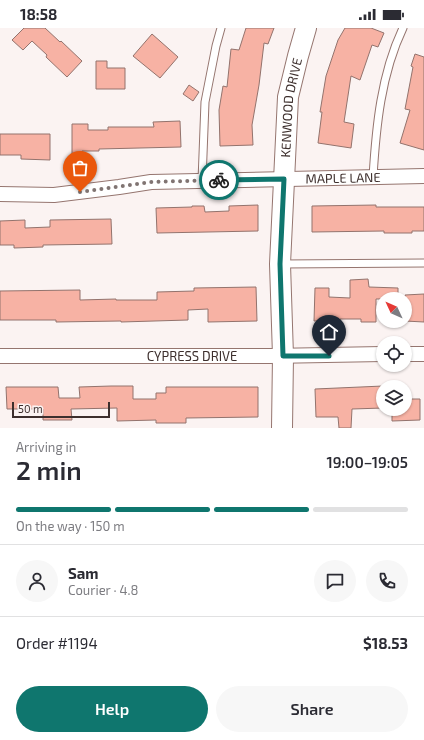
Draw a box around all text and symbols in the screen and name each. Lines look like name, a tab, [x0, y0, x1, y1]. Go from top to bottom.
text: 18:58	[20, 5, 57, 23]
street label: KENWOOD DRIVE	[277, 56, 305, 158]
pin	[63, 151, 97, 192]
icon: bag	[69, 157, 91, 179]
courier	[199, 160, 239, 200]
icon: bike	[208, 169, 230, 191]
street label: MAPLE LANE	[305, 169, 381, 187]
north arrow	[376, 292, 412, 328]
map controls	[376, 292, 412, 416]
pin	[312, 315, 346, 356]
icon: home	[318, 321, 340, 343]
button: locate	[376, 336, 412, 372]
street label: CYPRESS DRIVE	[147, 348, 237, 364]
button: layers	[376, 380, 412, 416]
scale bar	[12, 400, 110, 419]
text: 50 m	[18, 402, 43, 415]
text: Arriving in	[16, 439, 76, 455]
text: 19:00–19:05	[326, 453, 408, 471]
text: 2 min	[16, 454, 82, 485]
text: On the way · 150 m	[16, 518, 125, 534]
button: person	[16, 560, 58, 602]
button: chat	[314, 560, 356, 602]
button: phone	[366, 560, 408, 602]
text: Sam	[68, 564, 99, 582]
text: Courier · 4.8	[68, 582, 138, 598]
text: Order #1194	[16, 634, 98, 652]
text: $18.53	[363, 634, 408, 652]
button: Help	[16, 686, 208, 732]
button: Share	[216, 686, 408, 732]

